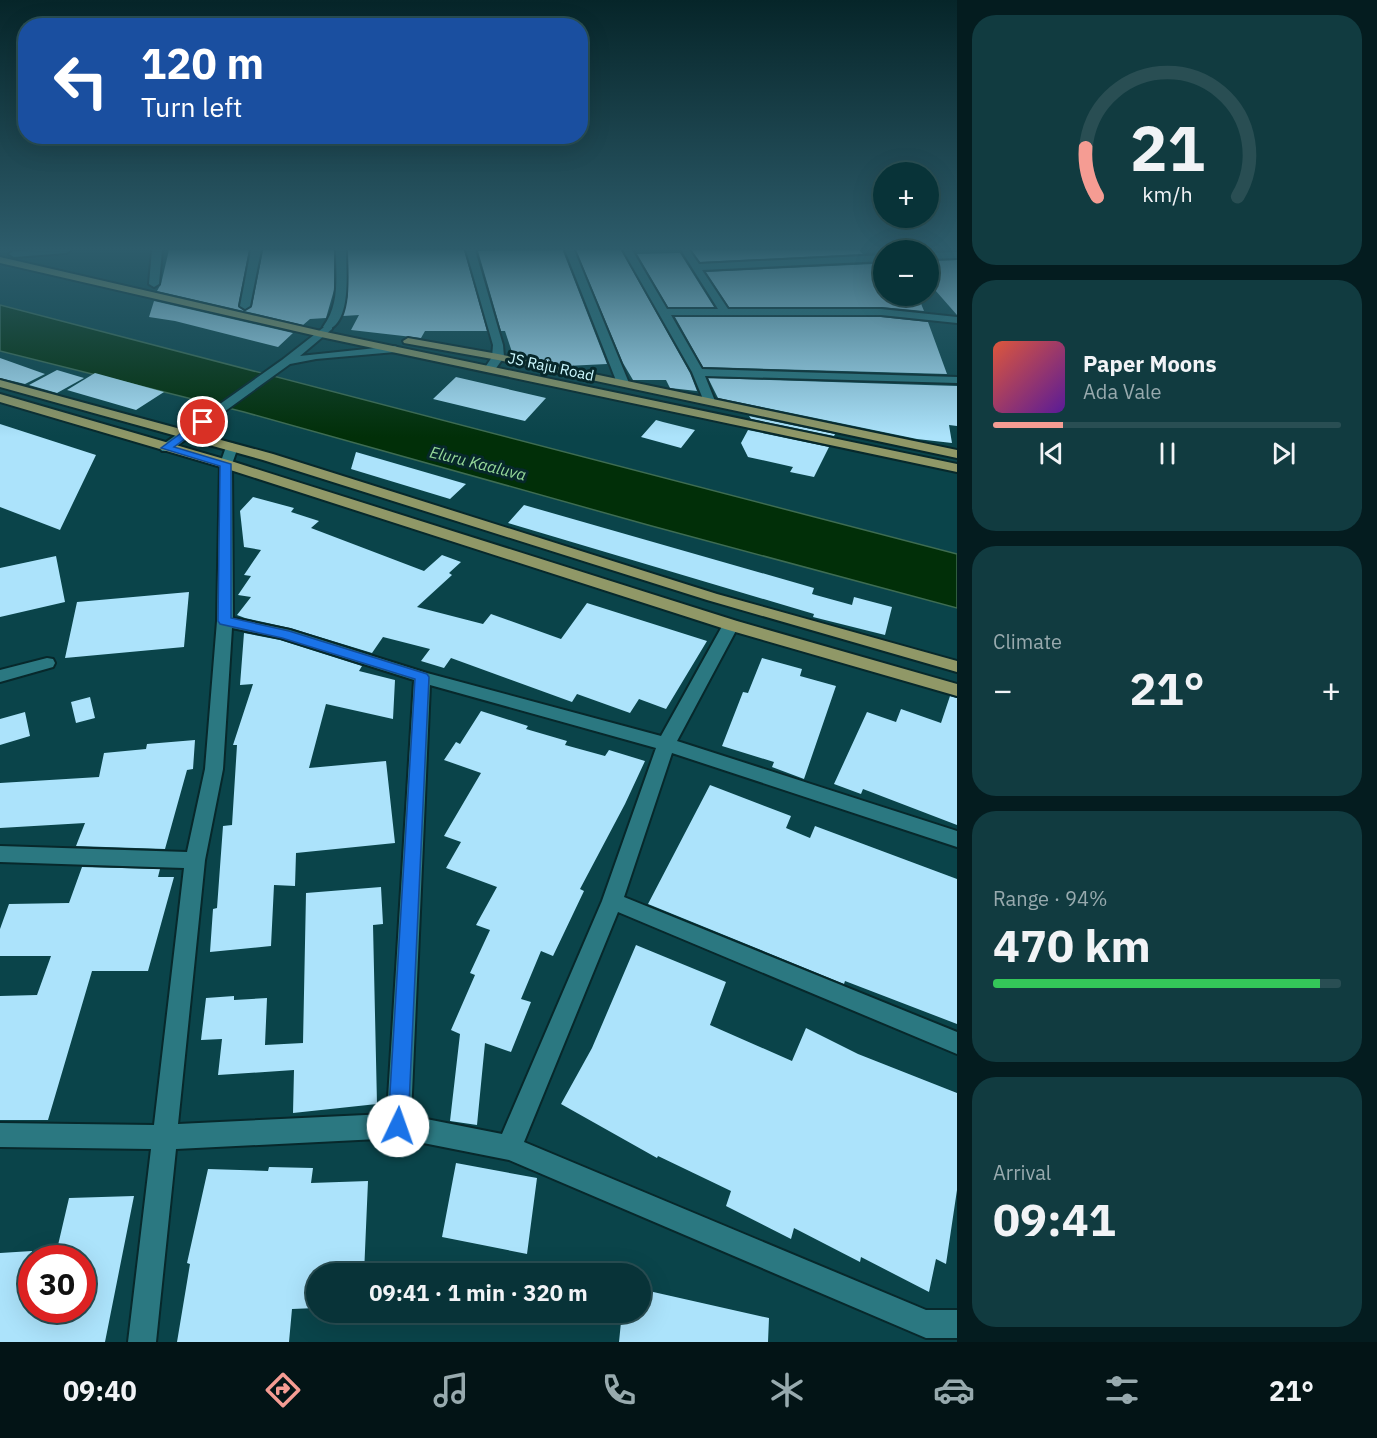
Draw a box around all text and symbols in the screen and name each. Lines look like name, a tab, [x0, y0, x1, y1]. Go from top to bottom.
text: 120 m	[141, 36, 264, 91]
icon: left	[42, 42, 120, 120]
text: Turn left	[141, 89, 242, 124]
text: 21	[1130, 107, 1204, 188]
map controls	[873, 162, 939, 306]
button: +	[873, 162, 939, 228]
text: km/h	[1142, 181, 1192, 209]
button: −	[873, 240, 939, 306]
street label: JS Raju Road	[506, 348, 596, 385]
text: Paper Moons	[1083, 349, 1216, 378]
text: Ada Vale	[1083, 378, 1162, 405]
pin	[177, 396, 228, 447]
icon: arrive	[186, 405, 219, 438]
icon: previous	[1035, 437, 1068, 470]
icon: pause	[1151, 437, 1184, 470]
icon: next	[1267, 437, 1300, 470]
water label: Eluru Kaaluva	[428, 441, 528, 485]
text: Climate	[993, 628, 1062, 655]
text: 21°	[1129, 659, 1205, 717]
text: −	[993, 668, 1013, 711]
text: +	[1321, 668, 1341, 711]
text: Range · 94%	[993, 885, 1108, 912]
text: 470 km	[993, 916, 1151, 974]
position arrow	[366, 1094, 430, 1158]
text: Arrival	[993, 1159, 1051, 1186]
text: 09:41	[993, 1190, 1116, 1248]
speed limit sign: 30	[18, 1245, 96, 1323]
text: 09:41 · 1 min · 320 m	[369, 1278, 588, 1307]
icon: directions	[262, 1369, 304, 1411]
icon: music	[430, 1369, 472, 1411]
icon: phone	[598, 1369, 640, 1411]
icon: climate	[766, 1369, 808, 1411]
icon: car	[933, 1369, 975, 1411]
icon: filters	[1101, 1369, 1143, 1411]
text: 09:40	[63, 1373, 137, 1408]
text: 21°	[1269, 1373, 1314, 1408]

